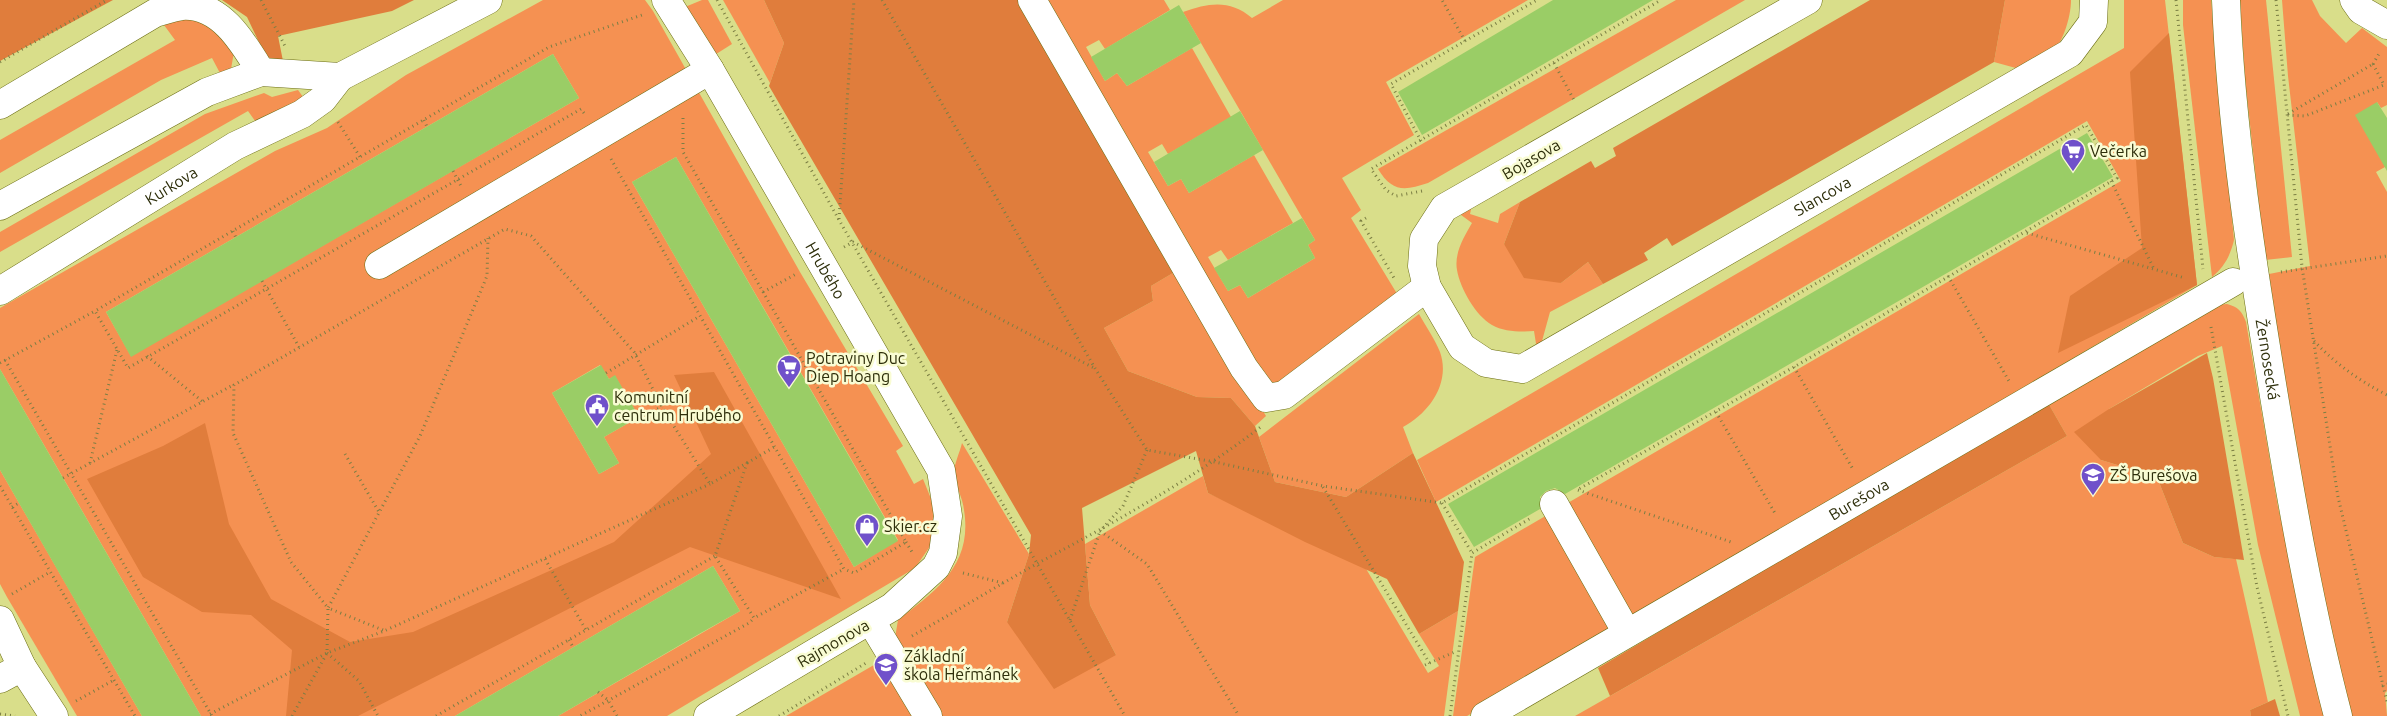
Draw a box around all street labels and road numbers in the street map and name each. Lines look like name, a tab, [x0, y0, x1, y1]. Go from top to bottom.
street label: Bojasova	[1499, 135, 1563, 183]
street label: Kurkova	[142, 163, 200, 208]
street label: Slancova	[1790, 172, 1854, 219]
street label: Hrubého	[802, 238, 849, 302]
street label: Žernosecká	[2253, 317, 2284, 401]
street label: Burešova	[1825, 475, 1892, 524]
street label: Rajmonova	[794, 615, 872, 671]

